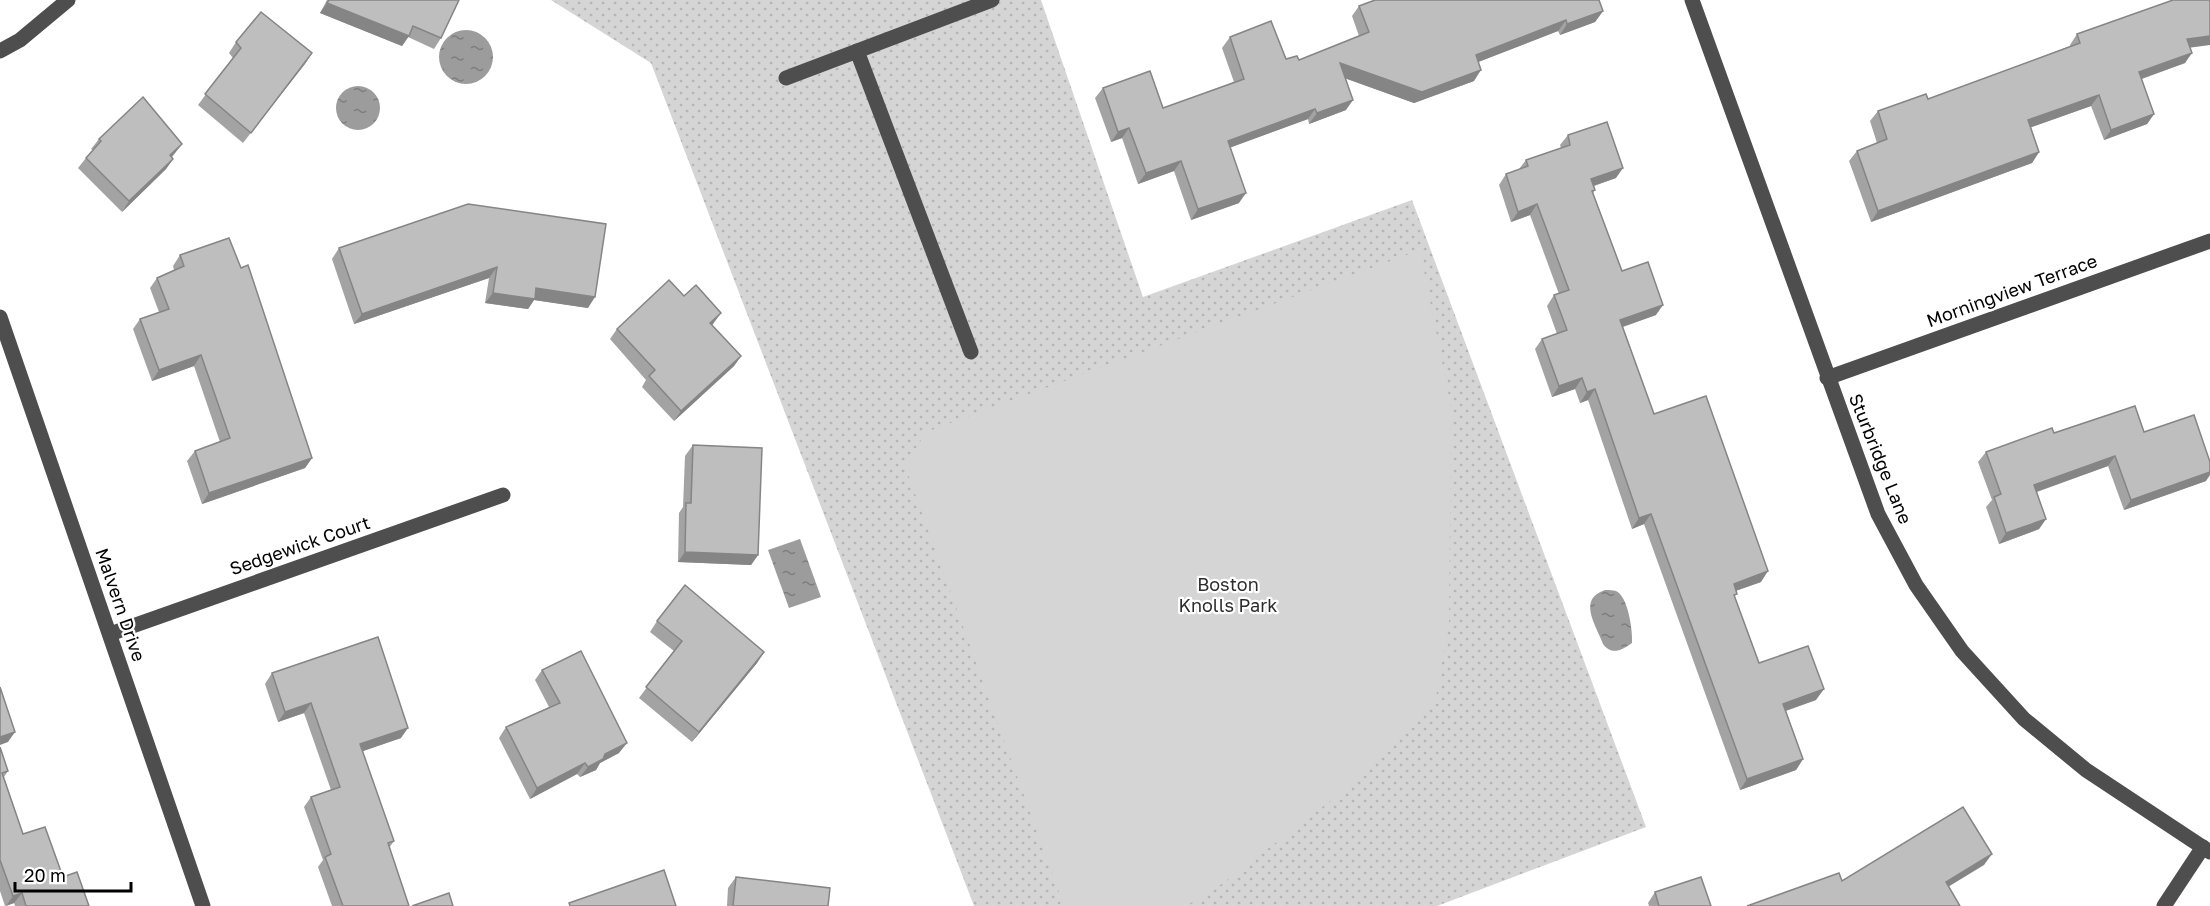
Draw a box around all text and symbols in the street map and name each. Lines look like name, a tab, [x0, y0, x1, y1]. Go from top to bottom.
street label: Morningview Terrace	[1923, 249, 2100, 331]
street label: Sturbridge Lane	[1845, 390, 1917, 527]
street label: Sedgewick Court	[227, 511, 373, 579]
street label: Malvern Drive	[91, 545, 151, 664]
park label: Boston Knolls Park	[1179, 573, 1277, 616]
scale bar	[15, 855, 130, 893]
text: 20 m	[24, 864, 66, 886]

